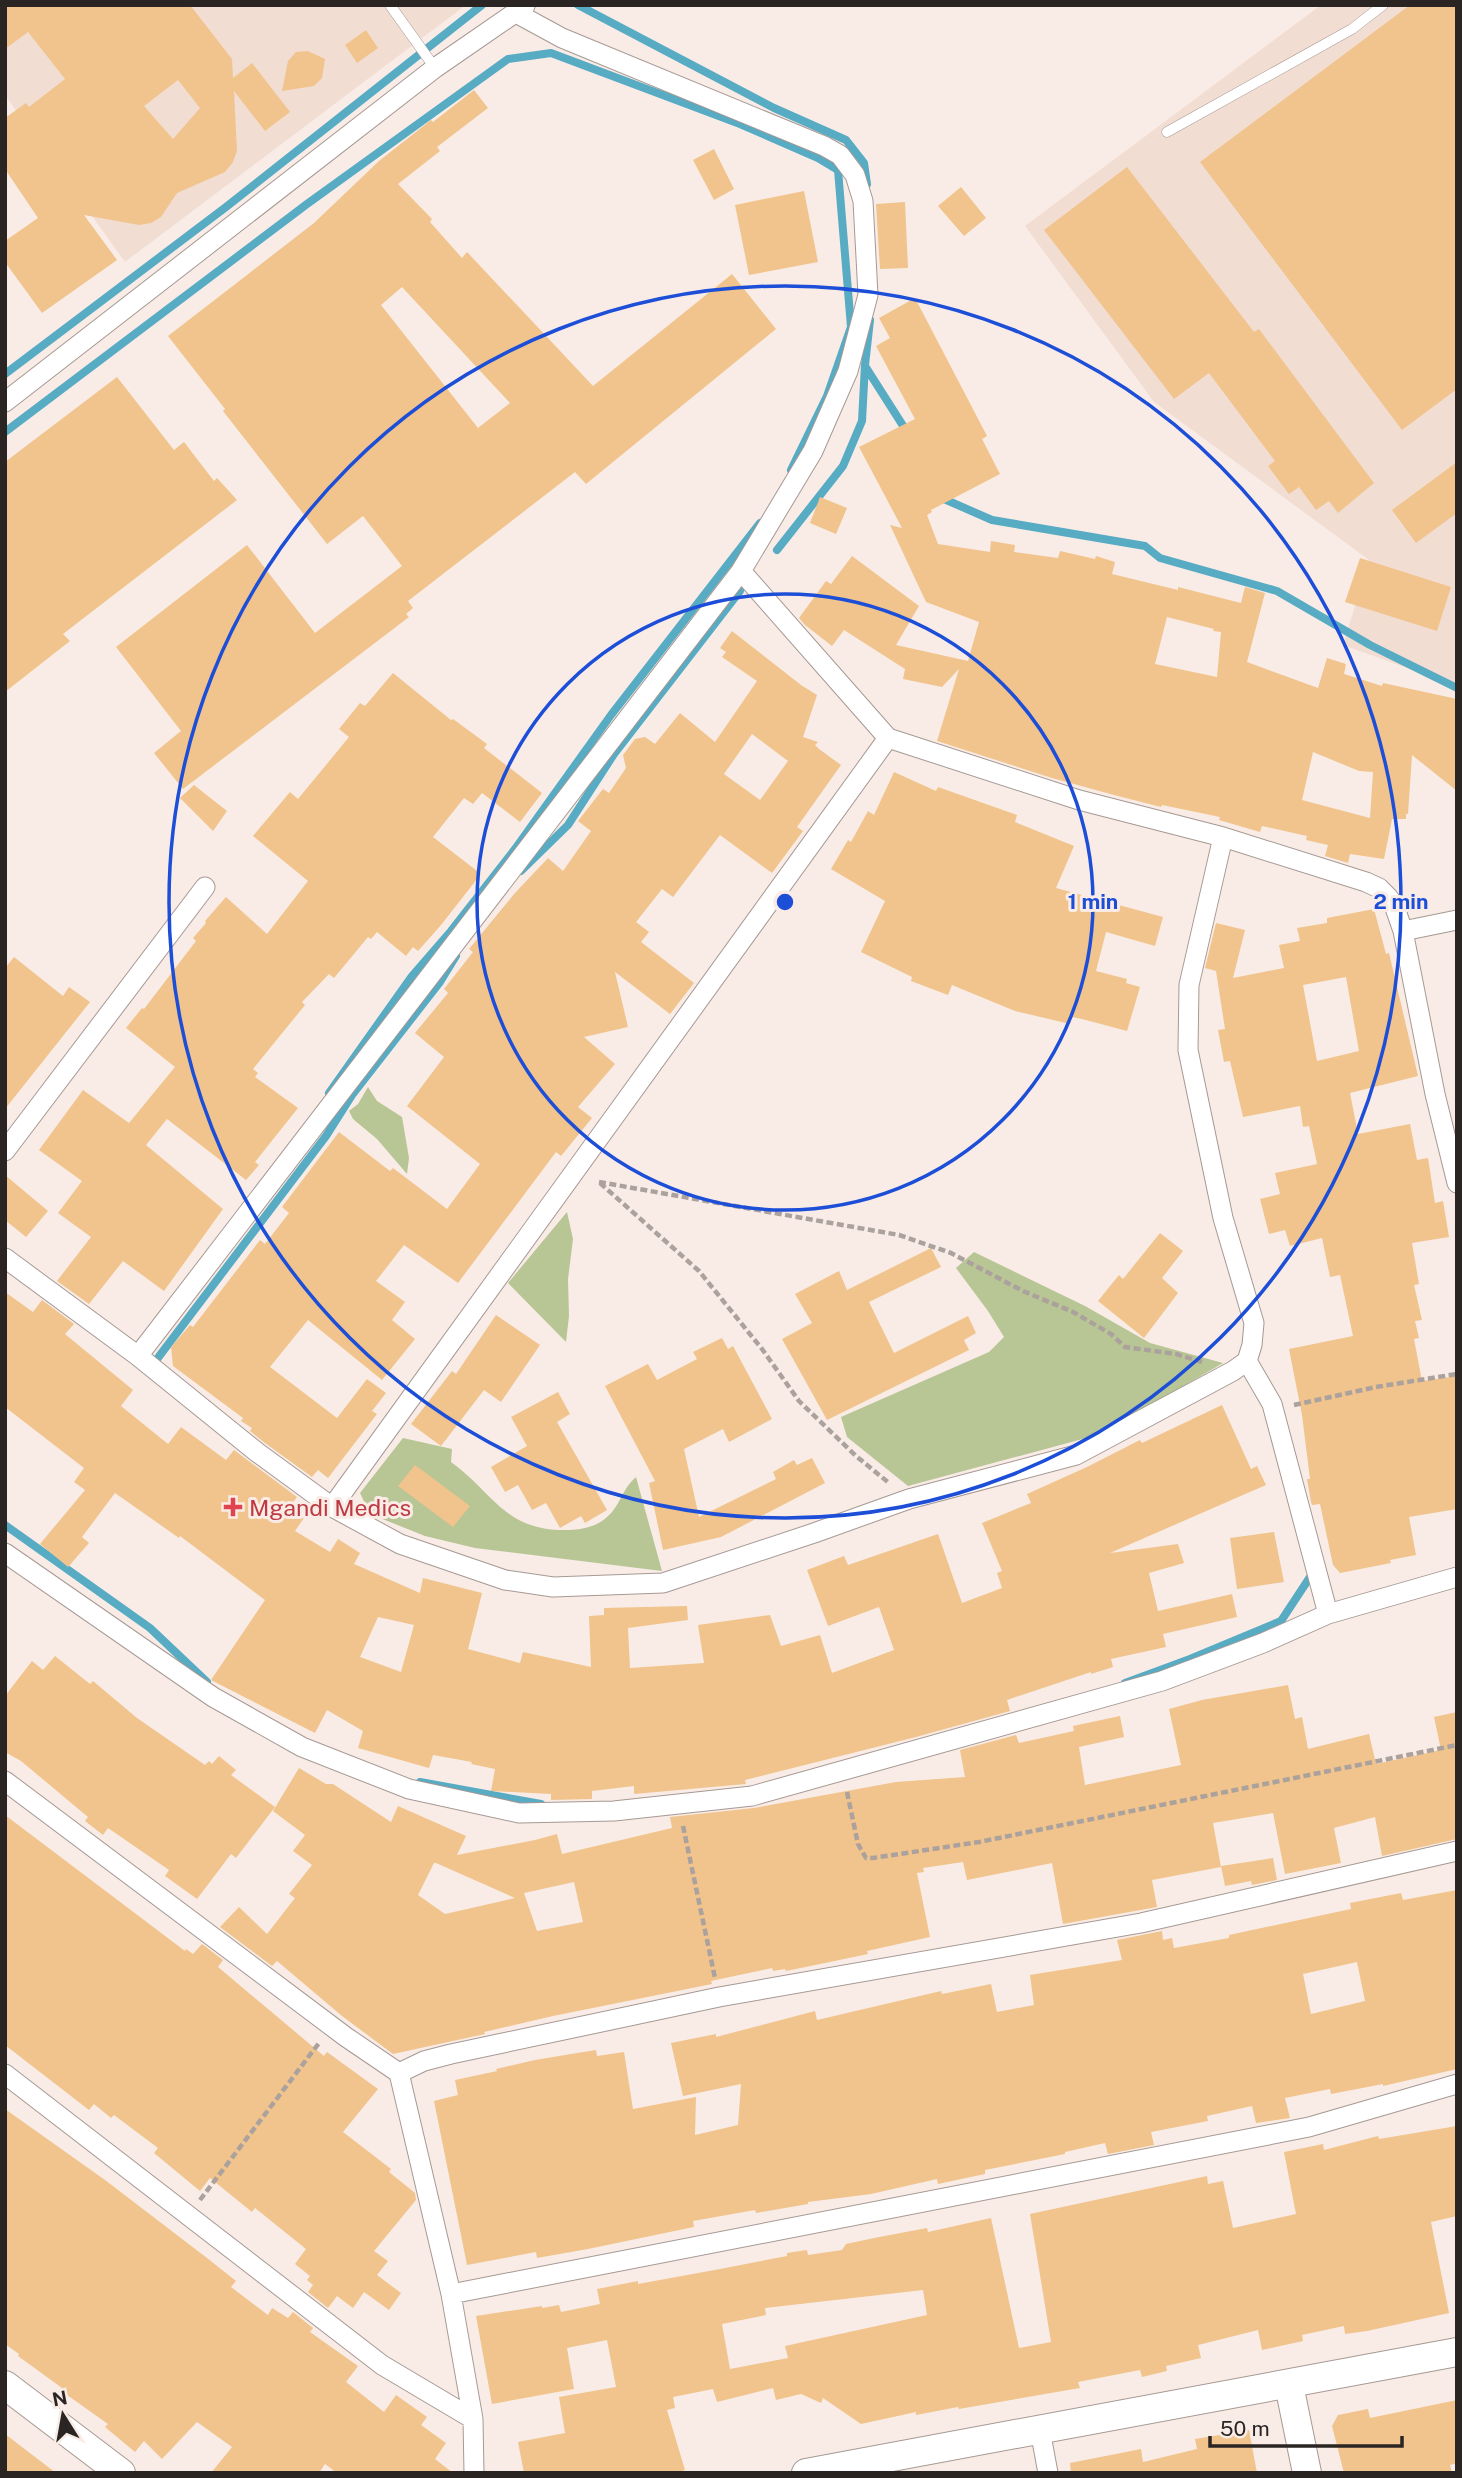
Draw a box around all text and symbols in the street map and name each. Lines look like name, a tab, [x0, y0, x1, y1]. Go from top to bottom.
text: 1 min	[1068, 889, 1118, 914]
text: 2 min	[1373, 889, 1429, 914]
centre of rings	[773, 890, 797, 914]
place label: Mgandi Medics	[249, 1494, 411, 1521]
marker: Mgandi Medics	[223, 1497, 243, 1517]
north arrow	[28, 2380, 98, 2450]
text: N	[50, 2386, 69, 2411]
scale bar	[1210, 2404, 1402, 2448]
text: 50 m	[1220, 2416, 1270, 2441]

